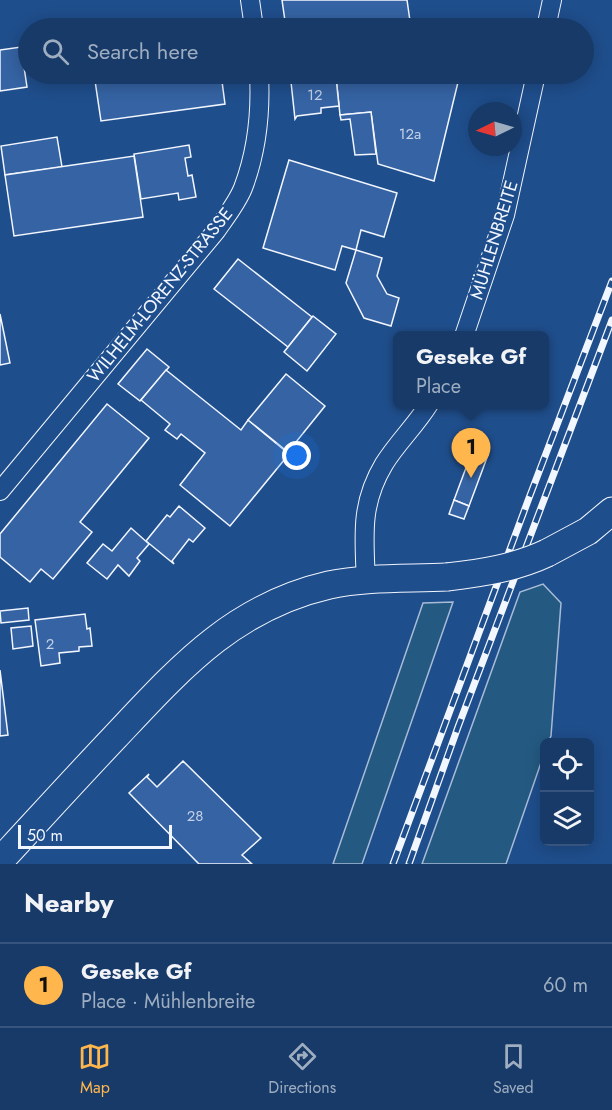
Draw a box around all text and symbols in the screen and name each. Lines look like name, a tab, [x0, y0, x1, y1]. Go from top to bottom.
search box	[18, 18, 594, 84]
icon: search	[39, 35, 72, 68]
text: Search here	[87, 35, 198, 67]
house number: 12	[307, 84, 323, 106]
north arrow	[468, 102, 522, 156]
house number: 12a	[399, 123, 421, 145]
street label: MÜHLENBREITE	[464, 177, 524, 303]
street label: WILHELM-LORENZ-STRASSE	[81, 202, 239, 388]
popup	[393, 331, 549, 409]
text: Geseke Gf	[416, 340, 526, 372]
text: Place	[416, 372, 461, 401]
pin: 1	[452, 428, 490, 478]
your location	[282, 441, 311, 470]
house number: 2	[46, 633, 54, 655]
map controls	[540, 738, 594, 846]
button: locate	[540, 738, 594, 792]
button: layers	[540, 792, 594, 846]
house number: 28	[187, 805, 203, 827]
scale bar	[18, 822, 172, 850]
text: 50 m	[27, 824, 63, 847]
text: Nearby	[24, 884, 113, 922]
text: Geseke Gf	[81, 955, 191, 987]
text: 1	[38, 971, 49, 1000]
text: 60 m	[543, 971, 588, 1000]
text: Place · Mühlenbreite	[81, 987, 255, 1016]
tab: Map	[78, 1040, 111, 1099]
tab: Directions	[268, 1040, 336, 1099]
tab: Saved	[493, 1040, 534, 1099]

